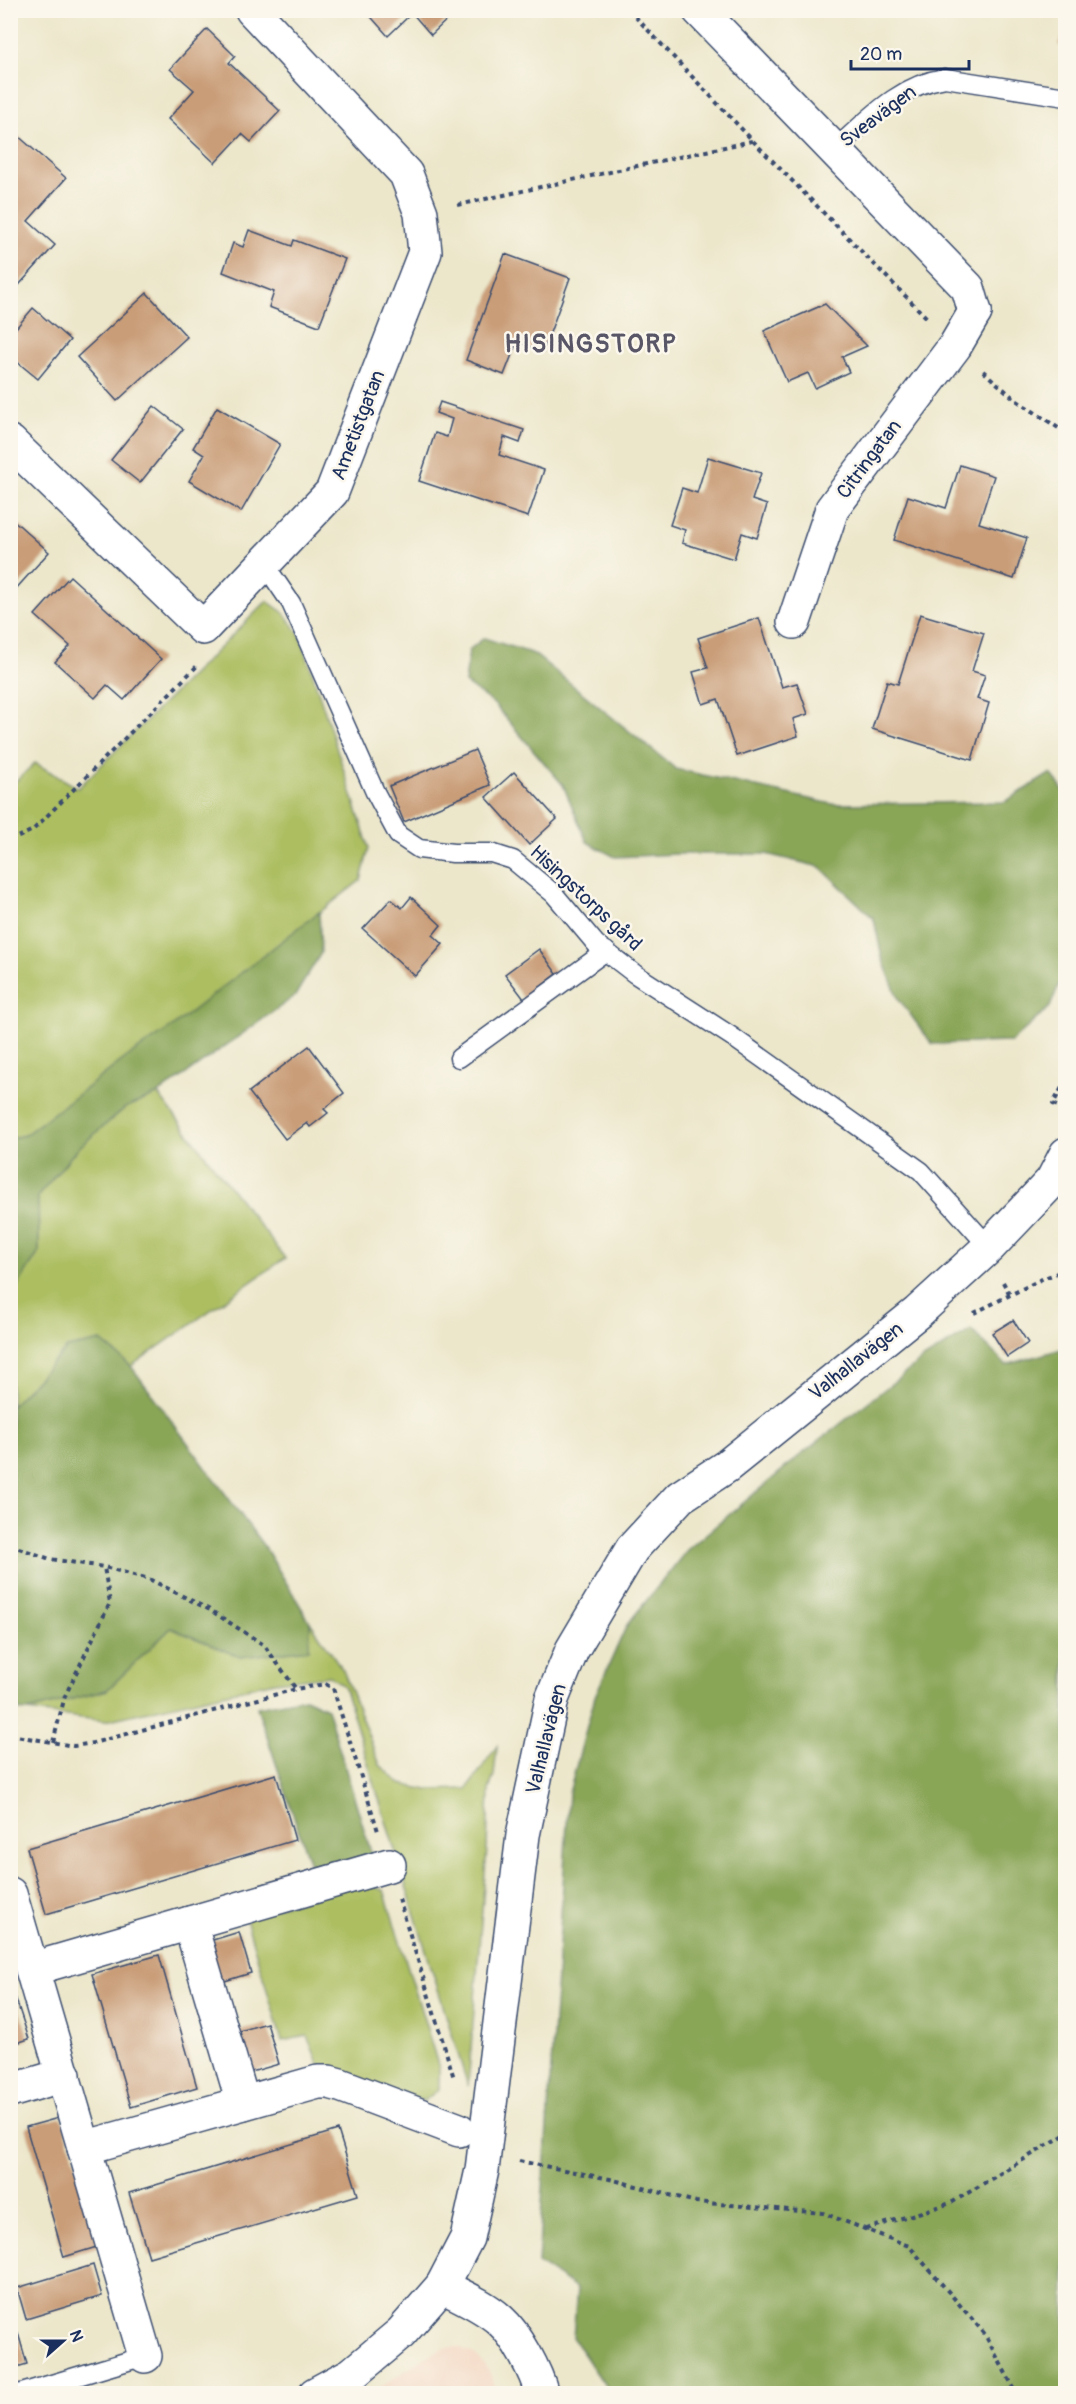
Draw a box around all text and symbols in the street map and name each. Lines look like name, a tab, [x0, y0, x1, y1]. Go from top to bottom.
scale bar	[851, 33, 970, 71]
text: 20 m	[860, 43, 902, 66]
street label: Sveavägen	[835, 79, 921, 153]
district label: HISINGSTORP	[504, 328, 678, 360]
street label: Ametistgatan	[326, 367, 390, 483]
street label: Citringatan	[831, 414, 907, 504]
street label: Hisingstorps gård	[525, 840, 647, 956]
street label: Valhallavägen	[804, 1316, 908, 1406]
street label: Valhallavägen	[520, 1681, 572, 1797]
north arrow	[33, 2311, 93, 2371]
text: N	[65, 2327, 87, 2345]

